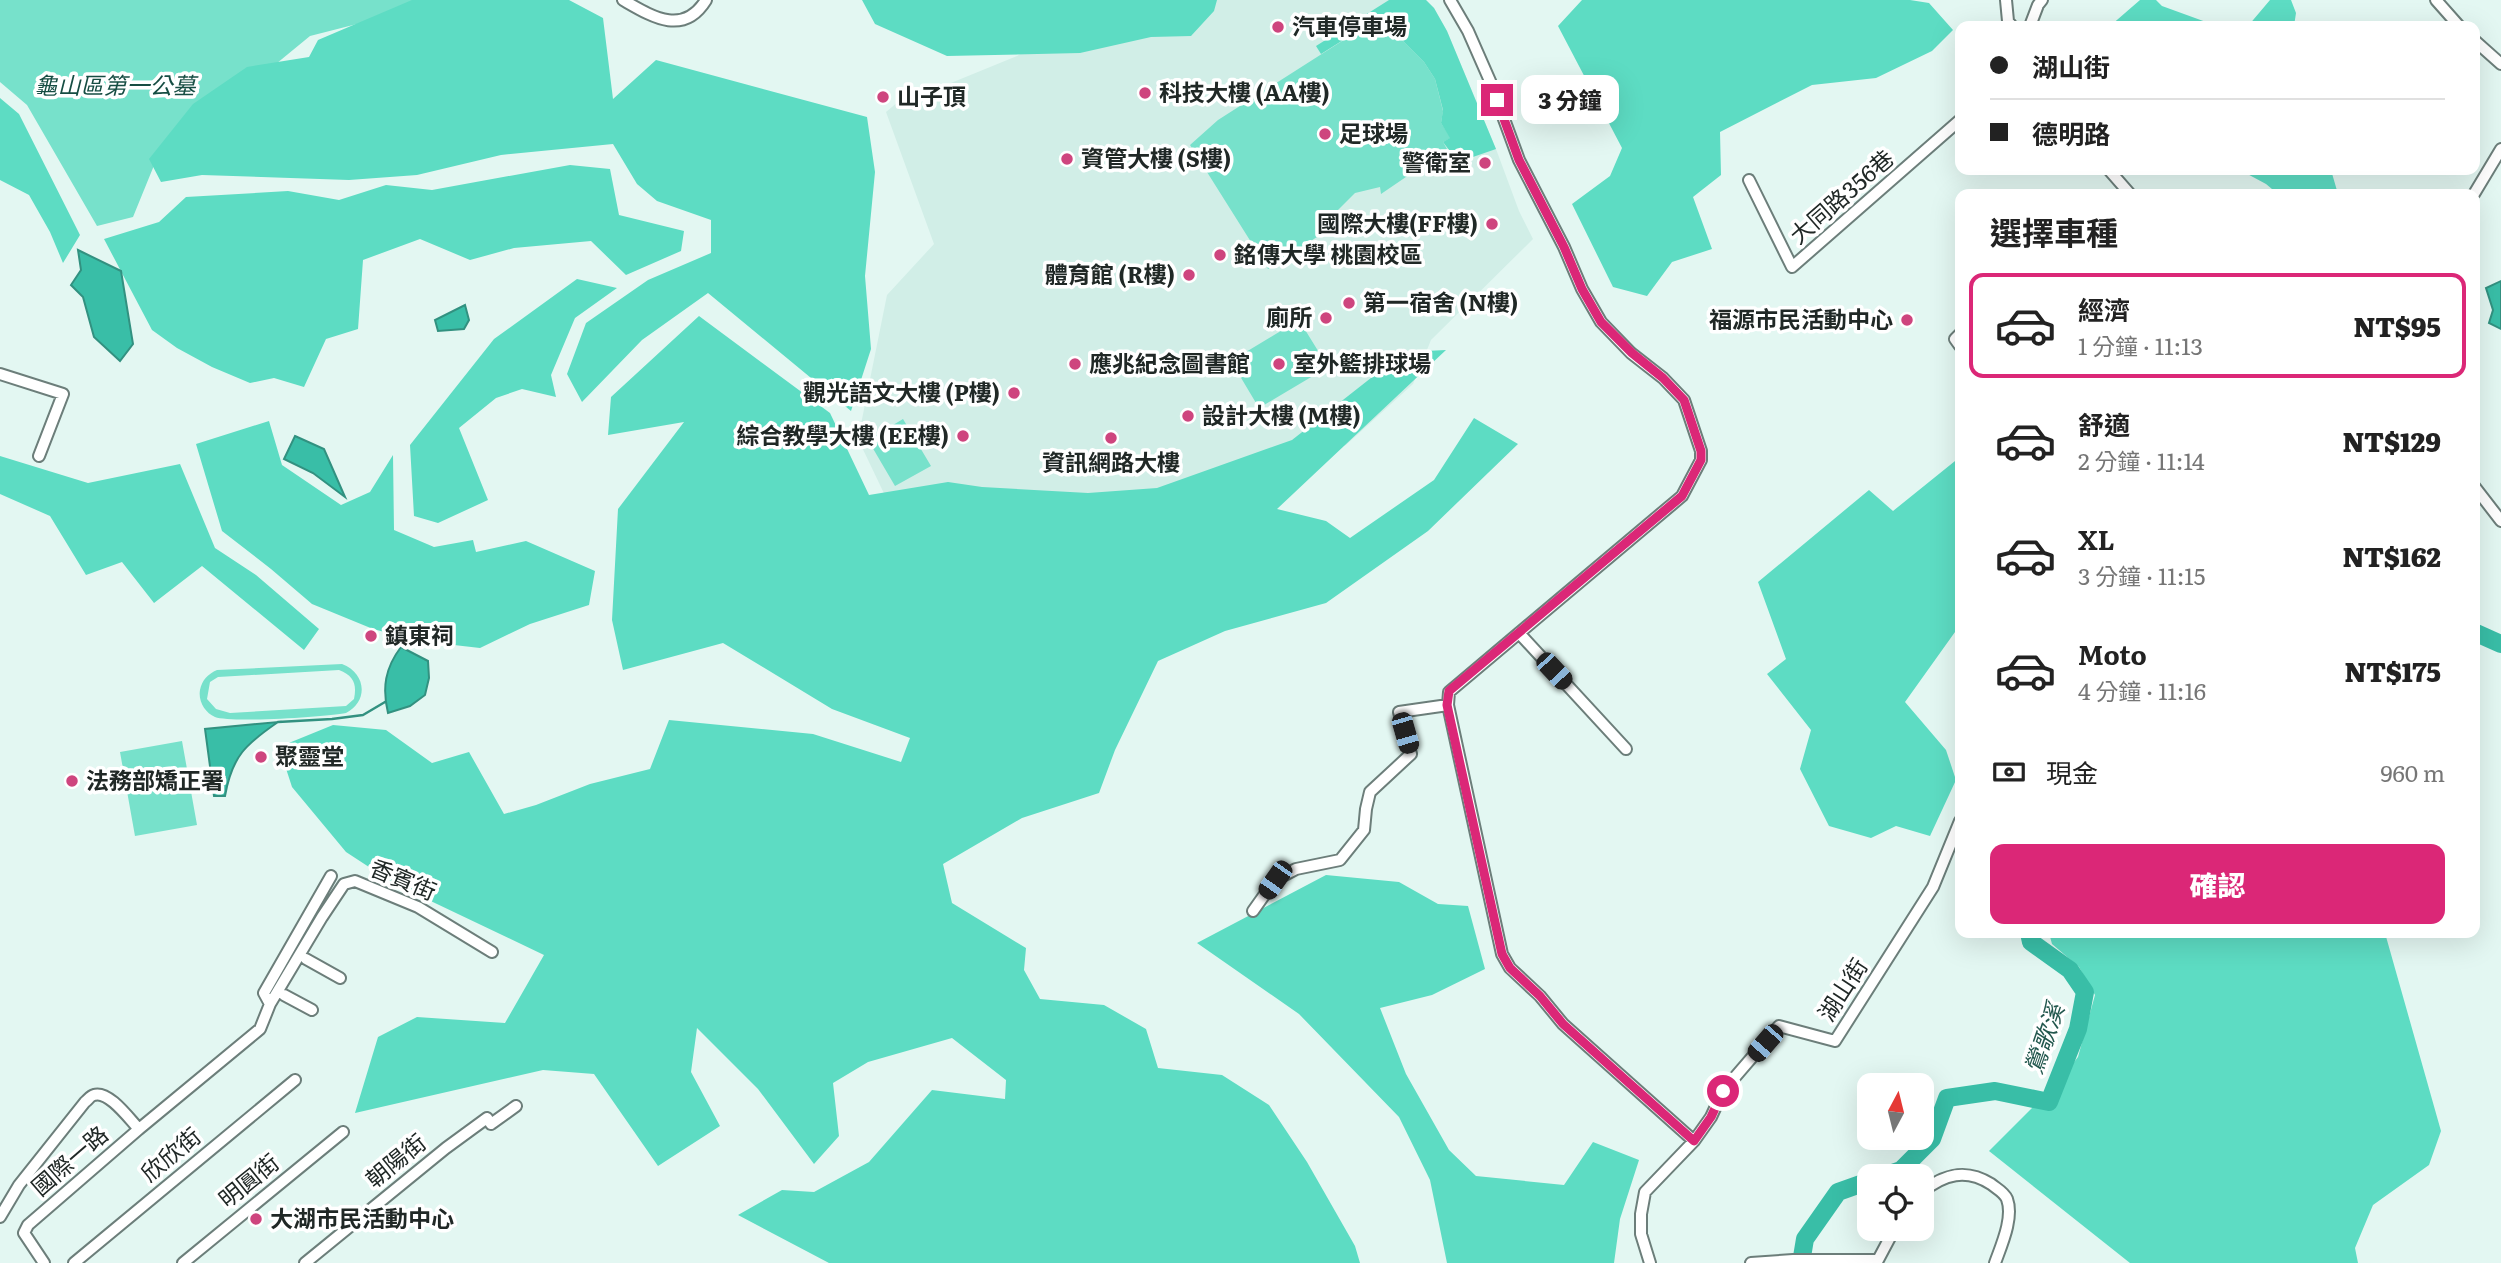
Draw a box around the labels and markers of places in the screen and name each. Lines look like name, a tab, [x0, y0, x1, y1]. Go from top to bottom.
place label: 汽車停車場	[1292, 8, 1407, 42]
marker: 汽車停車場	[1270, 19, 1286, 35]
place label: 科技大樓 (AA樓)	[1159, 74, 1330, 108]
place label: 山子頂	[897, 78, 966, 112]
marker: 科技大樓 (AA樓)	[1137, 85, 1153, 101]
marker: 山子頂	[875, 89, 891, 105]
place label: 足球場	[1339, 115, 1408, 149]
marker: 足球場	[1317, 126, 1333, 142]
place label: 資管大樓 (S樓)	[1081, 140, 1231, 174]
place label: 警衛室	[1402, 144, 1471, 178]
marker: 資管大樓 (S樓)	[1059, 151, 1075, 167]
marker: 警衛室	[1477, 155, 1493, 171]
place label: 國際大樓(FF樓)	[1317, 205, 1478, 239]
marker: 國際大樓(FF樓)	[1484, 216, 1500, 232]
place label: 銘傳大學 桃園校區	[1234, 236, 1423, 270]
marker: 銘傳大學 桃園校區	[1212, 247, 1228, 263]
place label: 體育館 (R樓)	[1045, 256, 1175, 290]
marker: 體育館 (R樓)	[1181, 267, 1197, 283]
place label: 第一宿舍 (N樓)	[1363, 284, 1518, 318]
marker: 第一宿舍 (N樓)	[1341, 295, 1357, 311]
place label: 廁所	[1266, 299, 1312, 333]
place label: 福源市民活動中心	[1709, 301, 1893, 335]
marker: 廁所	[1318, 310, 1334, 326]
marker: 福源市民活動中心	[1899, 312, 1915, 328]
place label: 應兆紀念圖書館	[1089, 345, 1250, 379]
place label: 室外籃排球場	[1293, 345, 1431, 379]
marker: 應兆紀念圖書館	[1067, 356, 1083, 372]
marker: 室外籃排球場	[1271, 356, 1287, 372]
place label: 觀光語文大樓 (P樓)	[803, 374, 1000, 408]
marker: 觀光語文大樓 (P樓)	[1006, 385, 1022, 401]
place label: 設計大樓 (M樓)	[1202, 397, 1361, 431]
marker: 設計大樓 (M樓)	[1180, 408, 1196, 424]
place label: 綜合教學大樓 (EE樓)	[736, 417, 949, 451]
marker: 綜合教學大樓 (EE樓)	[955, 428, 971, 444]
marker: 資訊網路大樓	[1103, 430, 1119, 446]
place label: 資訊網路大樓	[1042, 444, 1180, 478]
place label: 鎮東祠	[385, 617, 454, 651]
marker: 鎮東祠	[363, 628, 379, 644]
place label: 聚靈堂	[275, 738, 344, 772]
marker: 聚靈堂	[253, 749, 269, 765]
place label: 法務部矯正署	[86, 762, 224, 796]
marker: 法務部矯正署	[64, 773, 80, 789]
place label: 大湖市民活動中心	[270, 1200, 454, 1234]
marker: 大湖市民活動中心	[248, 1211, 264, 1227]

